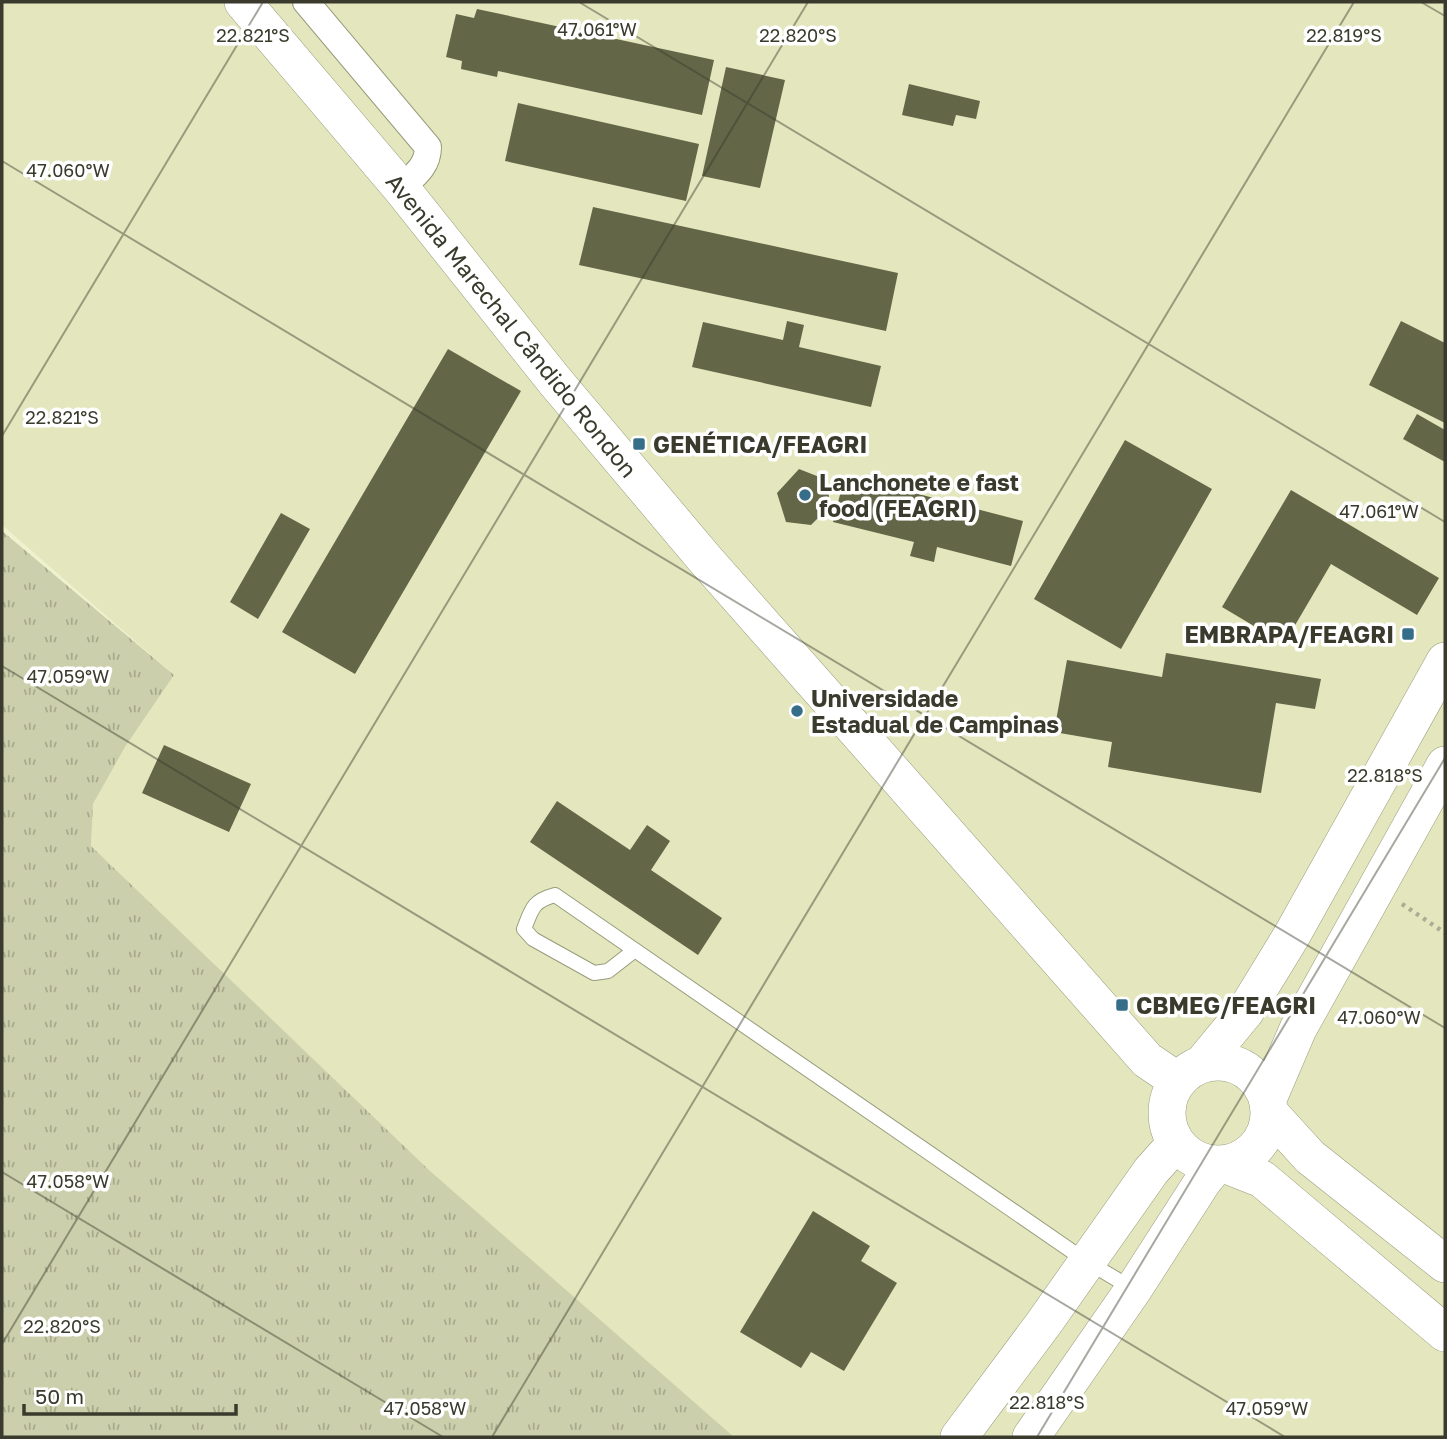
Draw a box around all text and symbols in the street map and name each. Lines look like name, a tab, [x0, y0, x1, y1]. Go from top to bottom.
text: 47.061°W	[557, 18, 637, 40]
text: 22.821°S	[216, 24, 290, 46]
text: 22.820°S	[759, 24, 837, 46]
text: 22.819°S	[1306, 24, 1382, 46]
text: 47.060°W	[26, 159, 110, 181]
street label: Avenida Marechal Cândido Rondon	[381, 167, 643, 483]
text: 22.821°S	[25, 406, 99, 428]
place label: GENÉTICA/FEAGRI	[653, 430, 867, 458]
marker: GENÉTICA/FEAGRI	[631, 436, 647, 452]
place label: Lanchonete e fast food (FEAGRI)	[819, 468, 1019, 522]
marker: Lanchonete e fast food (FEAGRI)	[797, 487, 813, 503]
text: 47.061°W	[1339, 500, 1419, 522]
place label: EMBRAPA/FEAGRI	[1184, 620, 1394, 648]
marker: EMBRAPA/FEAGRI	[1400, 626, 1416, 642]
text: 47.059°W	[27, 665, 109, 687]
place label: Universidade Estadual de Campinas	[811, 684, 1059, 738]
marker: Universidade Estadual de Campinas	[789, 703, 805, 719]
text: 22.818°S	[1347, 764, 1423, 786]
place label: CBMEG/FEAGRI	[1136, 991, 1316, 1019]
marker: CBMEG/FEAGRI	[1114, 997, 1130, 1013]
text: 47.060°W	[1337, 1006, 1421, 1028]
text: 47.058°W	[27, 1170, 109, 1192]
text: 22.820°S	[23, 1315, 101, 1337]
scale bar	[24, 1372, 236, 1416]
text: 50 m	[35, 1383, 84, 1409]
text: 22.818°S	[1009, 1391, 1085, 1413]
text: 47.058°W	[384, 1397, 466, 1419]
text: 47.059°W	[1226, 1397, 1308, 1419]

